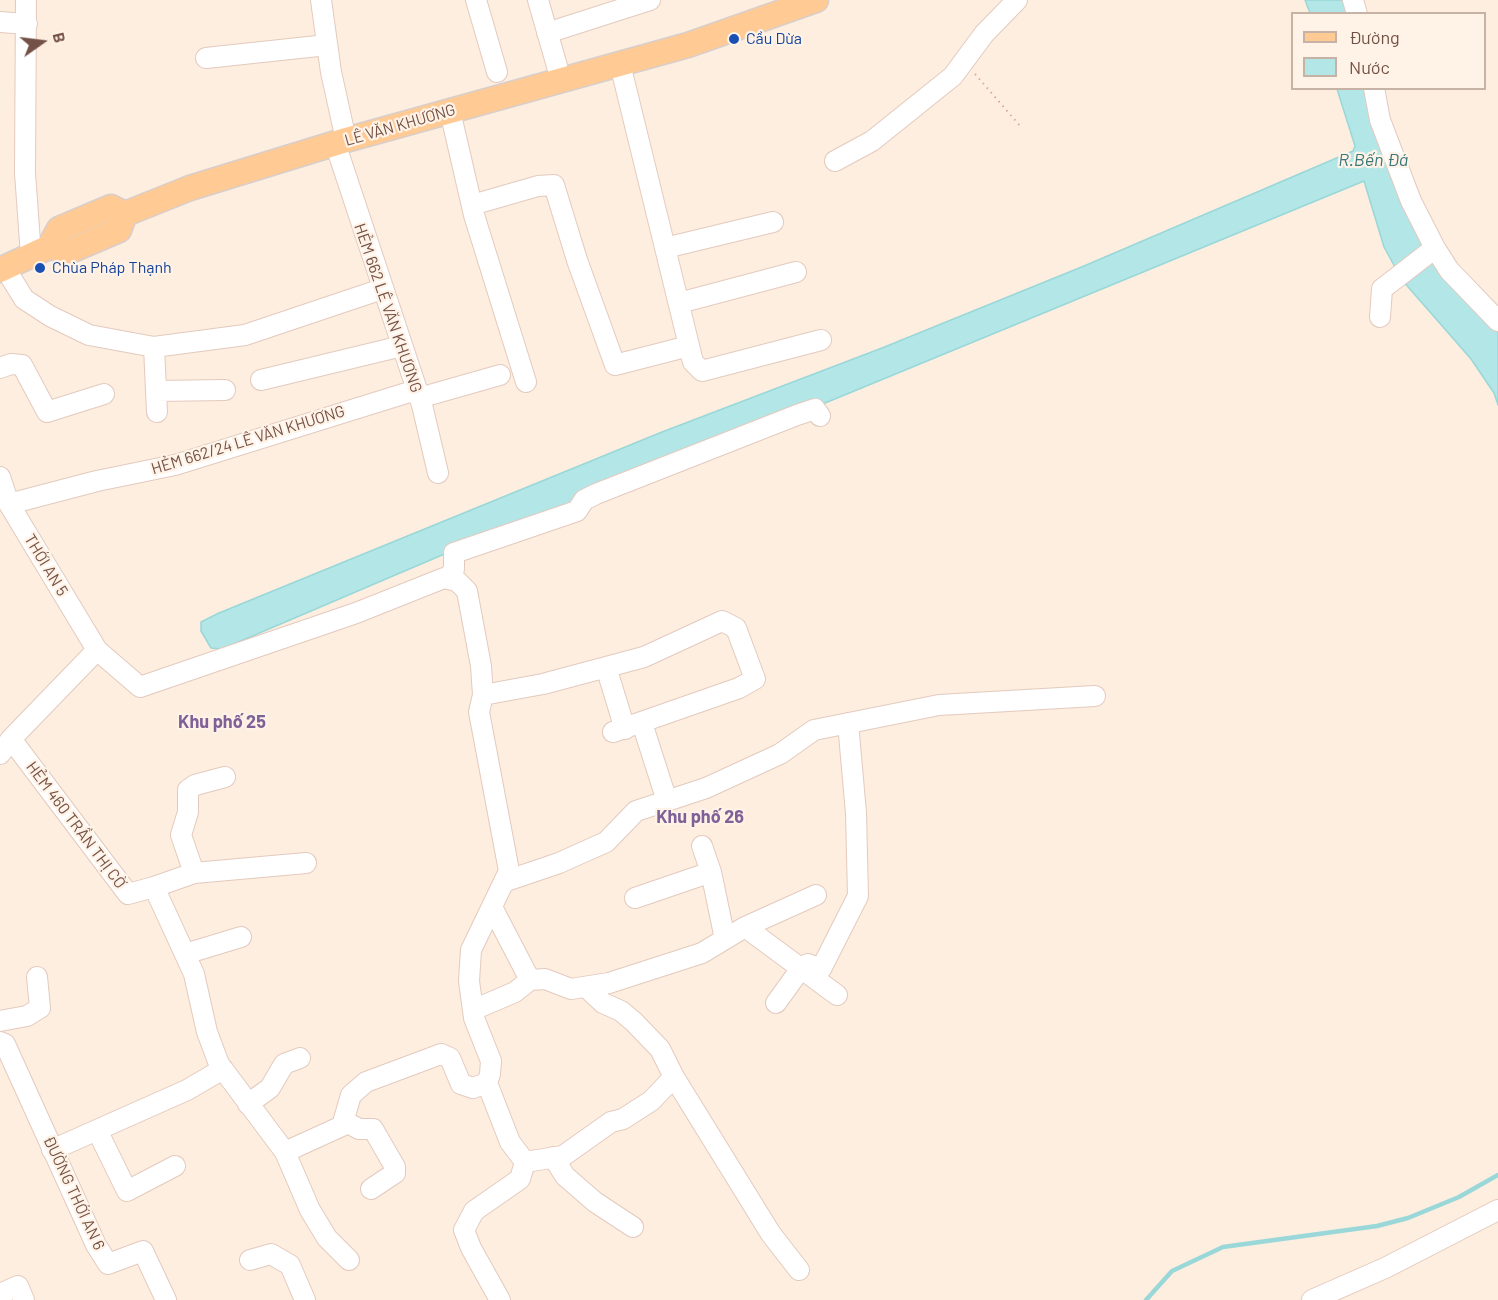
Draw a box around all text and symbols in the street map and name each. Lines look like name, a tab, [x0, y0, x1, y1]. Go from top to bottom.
north arrow	[12, 12, 72, 72]
legend	[1291, 12, 1486, 90]
text: Đường	[1349, 26, 1400, 48]
place label: Cầu Dừa	[746, 29, 802, 49]
text: B	[50, 30, 70, 45]
marker: Cầu Dừa	[727, 32, 741, 46]
text: Nước	[1349, 56, 1390, 78]
street label: LÊ VĂN KHƯƠNG	[342, 100, 458, 150]
water label: R.Bến Đá	[1338, 149, 1408, 171]
street label: HẺM 662 LÊ VĂN KHƯƠNG	[350, 221, 426, 395]
place label: Chùa Pháp Thạnh	[52, 258, 172, 278]
marker: Chùa Pháp Thạnh	[33, 261, 47, 275]
street label: HẺM 662/24 LÊ VĂN KHƯƠNG	[149, 401, 347, 479]
street label: THỚI AN 5	[20, 531, 72, 599]
district label: Khu phố 25	[178, 711, 266, 733]
street label: HẺM 460 TRẦN THỊ CỜ	[22, 758, 130, 892]
district label: Khu phố 26	[656, 806, 744, 828]
street label: ĐƯỜNG THỚI AN 6	[39, 1133, 109, 1253]

